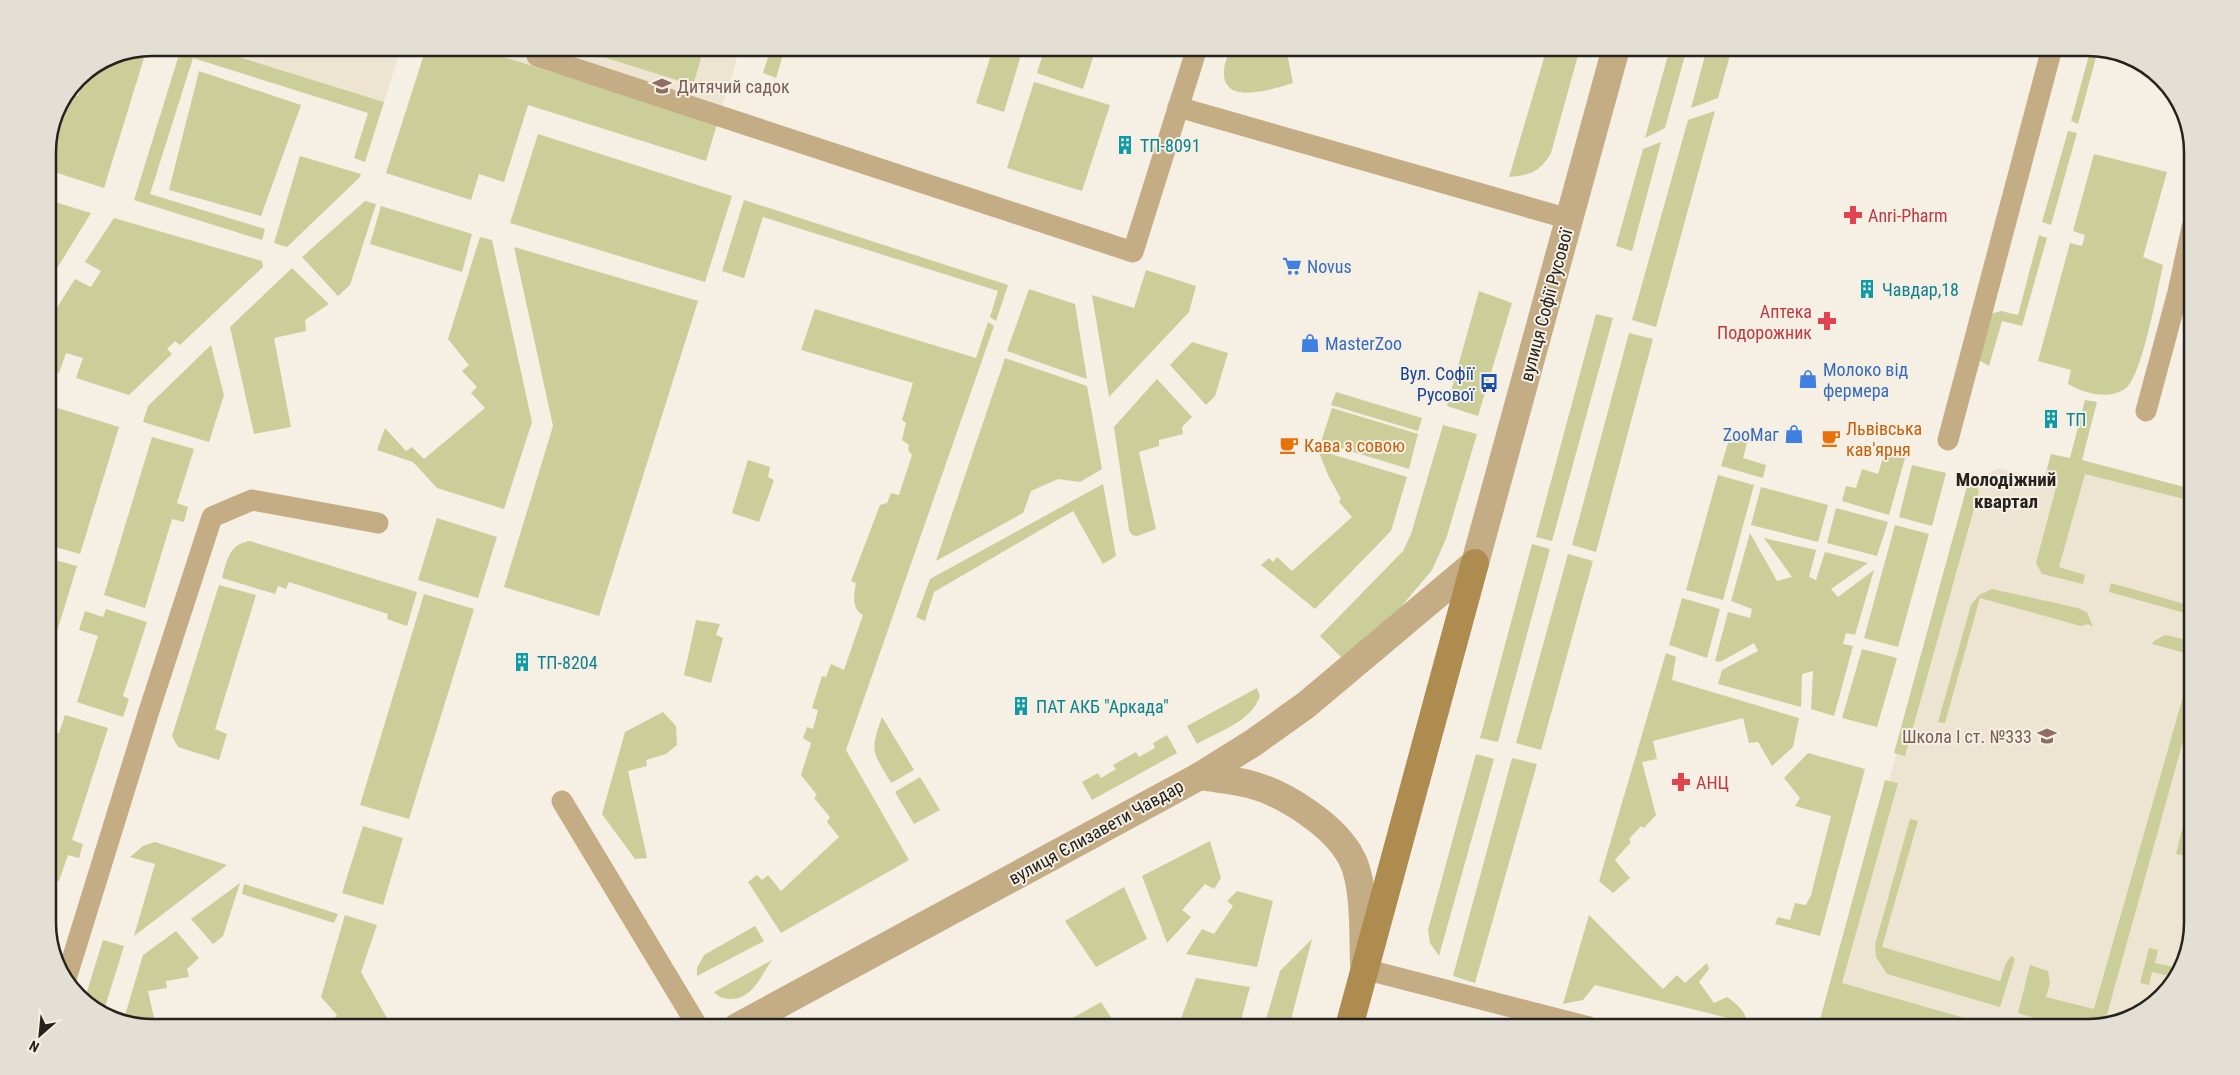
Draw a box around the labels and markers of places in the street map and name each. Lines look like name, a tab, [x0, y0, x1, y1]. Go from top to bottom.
school or university icon: Дитячий садок	[651, 75, 673, 97]
place label: Дитячий садок	[677, 76, 790, 97]
building icon: ТП-8091	[1114, 134, 1136, 156]
place label: ТП-8091	[1140, 135, 1201, 156]
pharmacy icon: Anri-Pharm	[1842, 204, 1864, 226]
place label: Anri-Pharm	[1868, 205, 1948, 226]
supermarket icon: Novus	[1281, 255, 1303, 277]
place label: Novus	[1307, 256, 1352, 277]
building icon: Чавдар,18	[1856, 278, 1878, 300]
place label: Чавдар,18	[1882, 279, 1959, 300]
place label: Аптека Подорожник	[1717, 301, 1812, 343]
pharmacy icon: Аптека Подорожник	[1816, 310, 1838, 332]
shop icon: MasterZoo	[1299, 332, 1321, 354]
place label: MasterZoo	[1325, 333, 1402, 354]
place label: Молоко від фермера	[1823, 359, 1909, 401]
place label: Вул. Софії Русової	[1400, 363, 1475, 405]
shop icon: Молоко від фермера	[1797, 368, 1819, 390]
bus stop icon: Вул. Софії Русової	[1478, 372, 1500, 394]
building icon: ТП	[2040, 408, 2062, 430]
place label: ТП	[2066, 409, 2087, 430]
place label: Львівська кав'ярня	[1846, 418, 1922, 460]
shop icon: ZooМаг	[1783, 423, 1805, 445]
place label: ZooМаг	[1723, 424, 1779, 445]
cafe icon: Львівська кав'ярня	[1820, 427, 1842, 449]
cafe icon: Кава з совою	[1278, 434, 1300, 456]
place label: Кава з совою	[1304, 435, 1405, 456]
building icon: ТП-8204	[511, 651, 533, 673]
place label: ТП-8204	[537, 652, 598, 673]
building icon: ПАТ АКБ "Аркада"	[1010, 695, 1032, 717]
place label: ПАТ АКБ "Аркада"	[1036, 696, 1169, 717]
school or university icon: Школа І ст. №333	[2036, 725, 2058, 747]
place label: Школа І ст. №333	[1902, 726, 2032, 747]
pharmacy icon: АНЦ	[1670, 771, 1692, 793]
place label: АНЦ	[1696, 772, 1729, 793]

